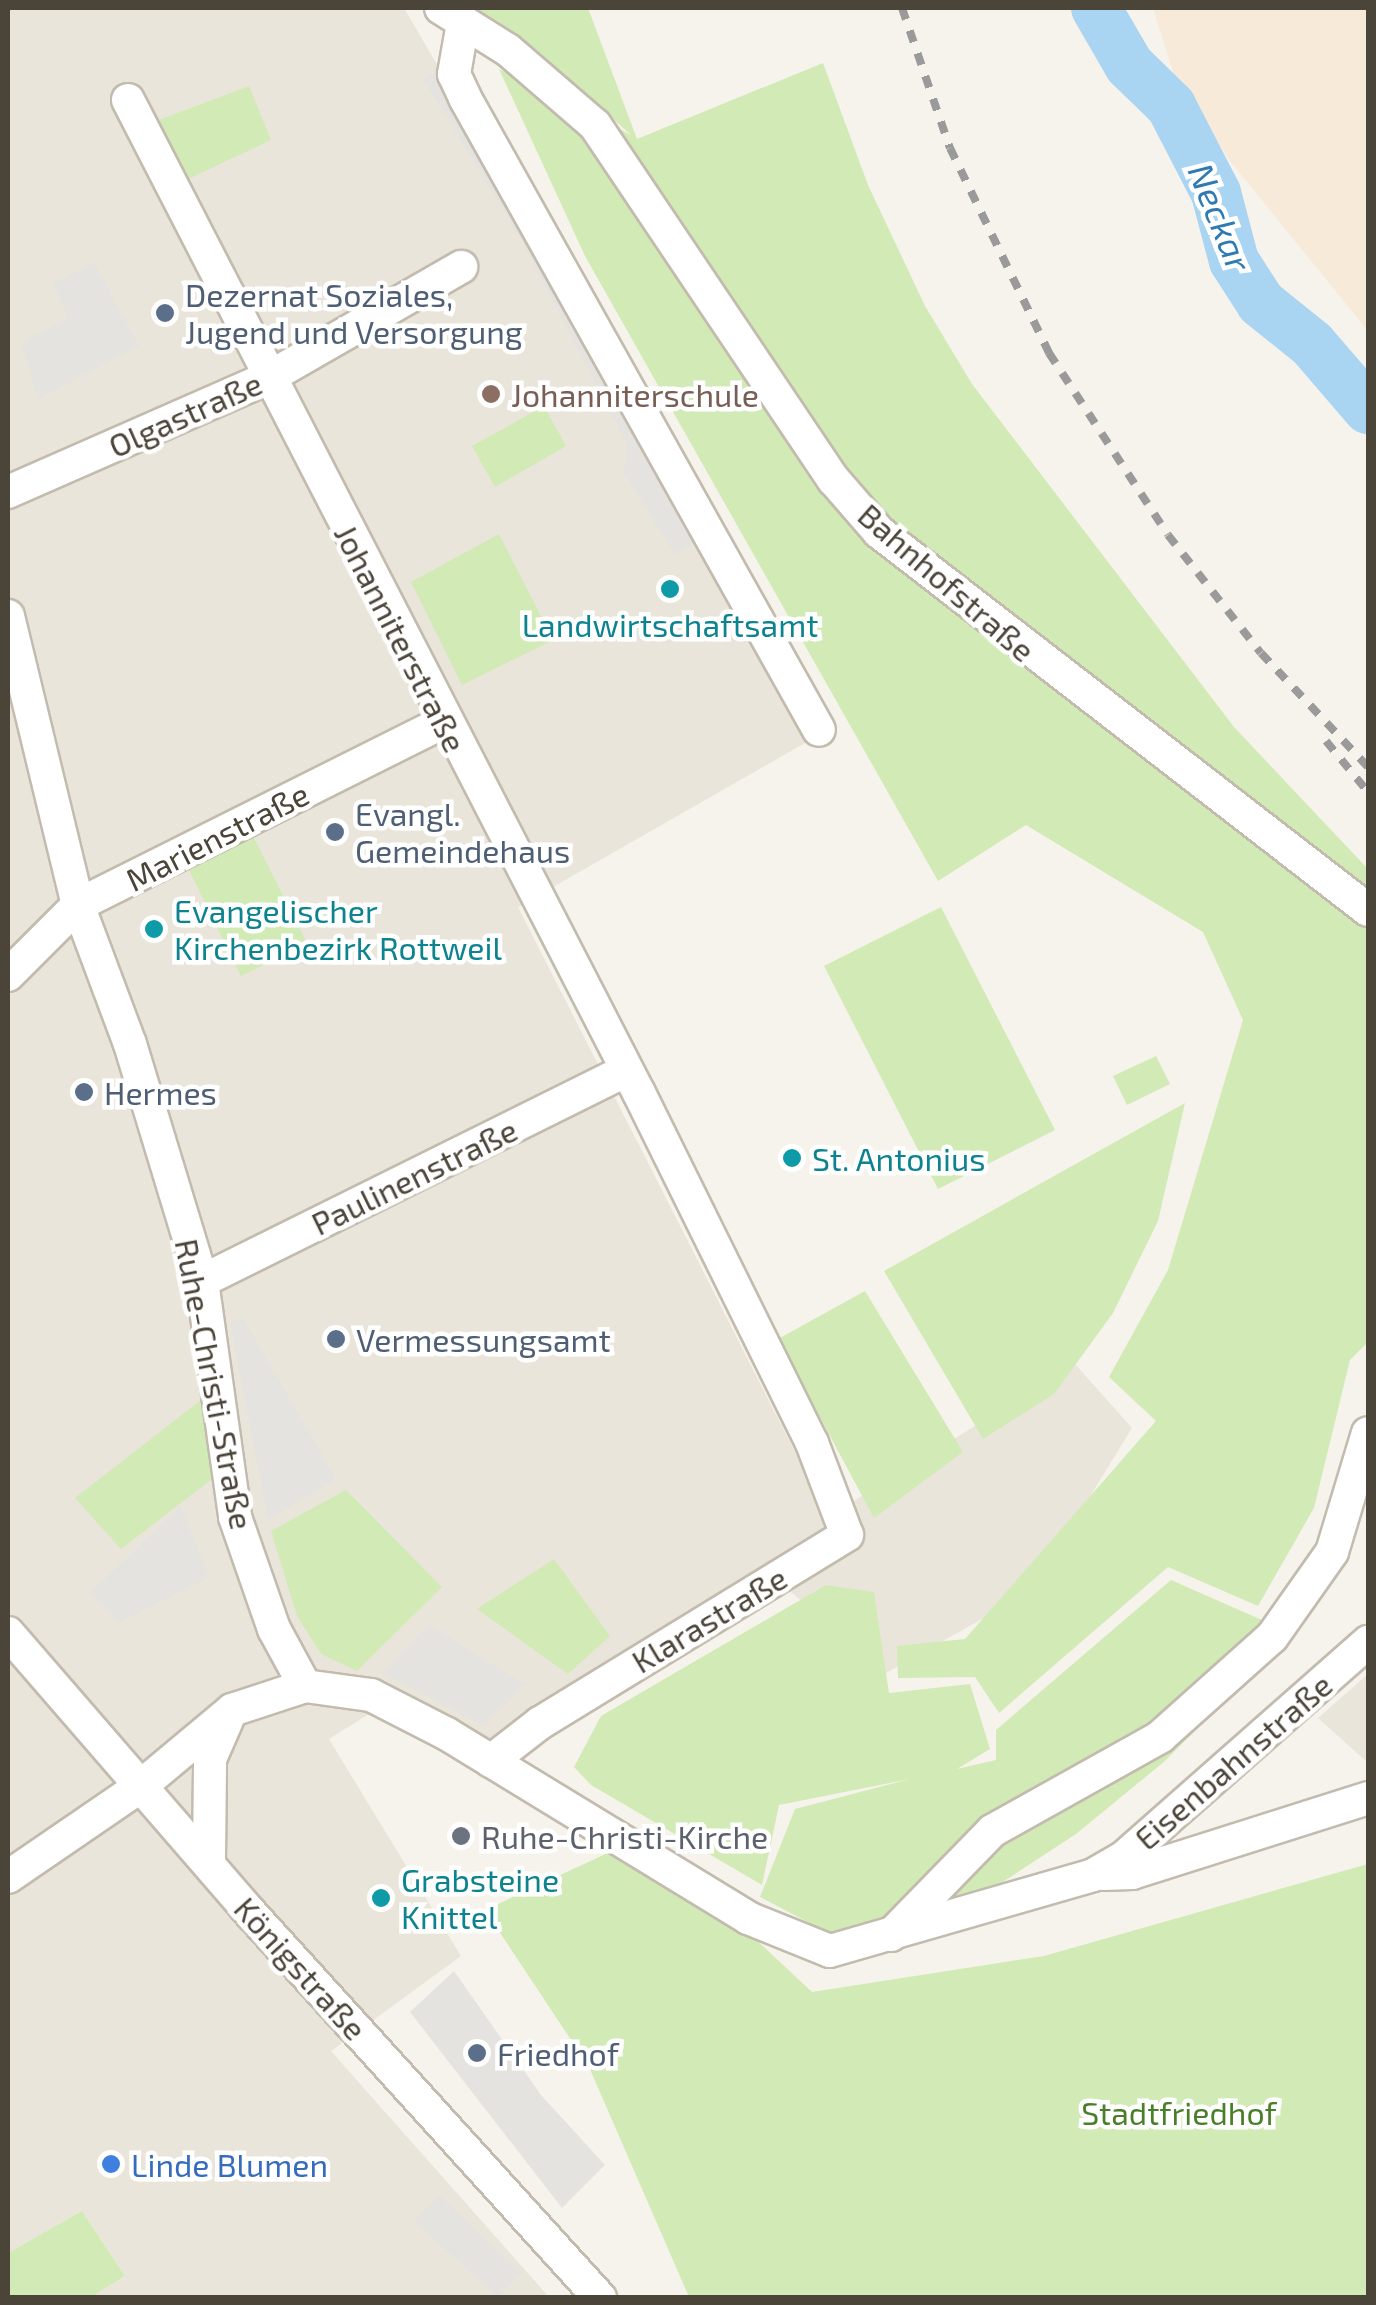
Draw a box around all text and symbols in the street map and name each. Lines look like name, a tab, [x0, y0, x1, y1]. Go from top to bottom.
water label: Neckar	[1180, 157, 1262, 277]
place label: Dezernat Soziales, Jugend und Versorgung	[185, 276, 523, 351]
marker: Dezernat Soziales, Jugend und Versorgung	[154, 302, 176, 324]
street label: Olgastraße	[102, 363, 268, 465]
place label: Johanniterschule	[511, 375, 759, 413]
marker: Johanniterschule	[480, 383, 502, 405]
street label: Bahnhofstraße	[851, 495, 1043, 669]
street label: Johanniterstraße	[327, 518, 475, 758]
marker: Landwirtschaftsamt	[659, 578, 681, 600]
place label: Landwirtschaftsamt	[522, 605, 818, 643]
street label: Marienstraße	[119, 774, 315, 898]
place label: Evangl. Gemeindehaus	[355, 795, 570, 870]
marker: Evangl. Gemeindehaus	[324, 821, 346, 843]
place label: Evangelischer Kirchenbezirk Rottweil	[174, 892, 502, 967]
marker: Evangelischer Kirchenbezirk Rottweil	[143, 918, 165, 940]
place label: Hermes	[104, 1073, 217, 1111]
marker: Hermes	[73, 1081, 95, 1103]
street label: Paulinenstraße	[305, 1110, 523, 1242]
place label: St. Antonius	[812, 1139, 986, 1177]
marker: St. Antonius	[781, 1147, 803, 1169]
street label: Ruhe-Christi-Straße	[168, 1235, 262, 1533]
place label: Vermessungsamt	[356, 1320, 611, 1358]
marker: Vermessungsamt	[325, 1328, 347, 1350]
street label: Klarastraße	[625, 1558, 793, 1680]
street label: Eisenbahnstraße	[1127, 1665, 1339, 1857]
place label: Ruhe-Christi-Kirche	[481, 1817, 768, 1855]
marker: Ruhe-Christi-Kirche	[450, 1825, 472, 1847]
place label: Grabsteine Knittel	[401, 1861, 559, 1936]
marker: Grabsteine Knittel	[370, 1887, 392, 1909]
street label: Königstraße	[227, 1889, 375, 2047]
place label: Friedhof	[497, 2034, 619, 2072]
marker: Friedhof	[466, 2042, 488, 2064]
park label: Stadtfriedhof	[1081, 2093, 1277, 2131]
place label: Linde Blumen	[131, 2145, 328, 2183]
marker: Linde Blumen	[100, 2153, 122, 2175]

